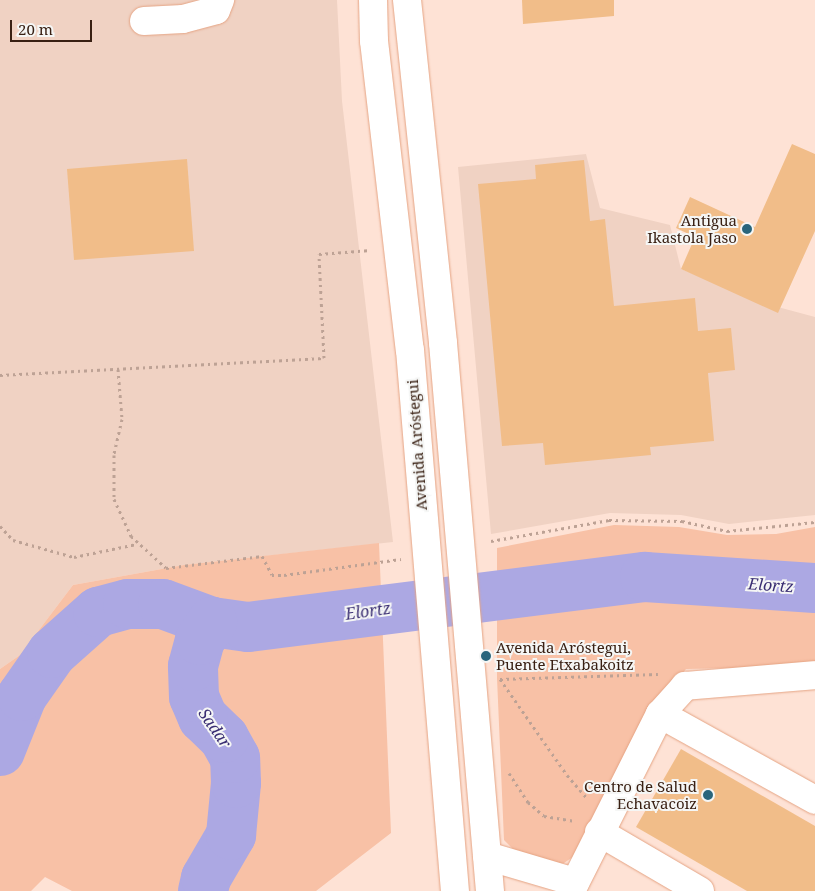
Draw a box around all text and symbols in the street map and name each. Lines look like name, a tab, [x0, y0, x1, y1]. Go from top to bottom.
scale bar	[12, 10, 95, 42]
text: 20 m	[18, 19, 53, 39]
place label: Antigua Ikastola Jaso	[647, 211, 737, 246]
marker: Antigua Ikastola Jaso	[741, 223, 753, 235]
street label: Avenida Aróstegui	[403, 379, 431, 511]
water label: Elortz	[748, 574, 794, 596]
water label: Elortz	[344, 598, 392, 624]
place label: Avenida Aróstegui, Puente Etxabakoitz	[496, 638, 634, 673]
marker: Avenida Aróstegui, Puente Etxabakoitz	[480, 650, 492, 662]
water label: Sadar	[195, 704, 235, 752]
place label: Centro de Salud Echavacoiz	[584, 777, 697, 812]
marker: Centro de Salud Echavacoiz	[701, 788, 715, 802]

